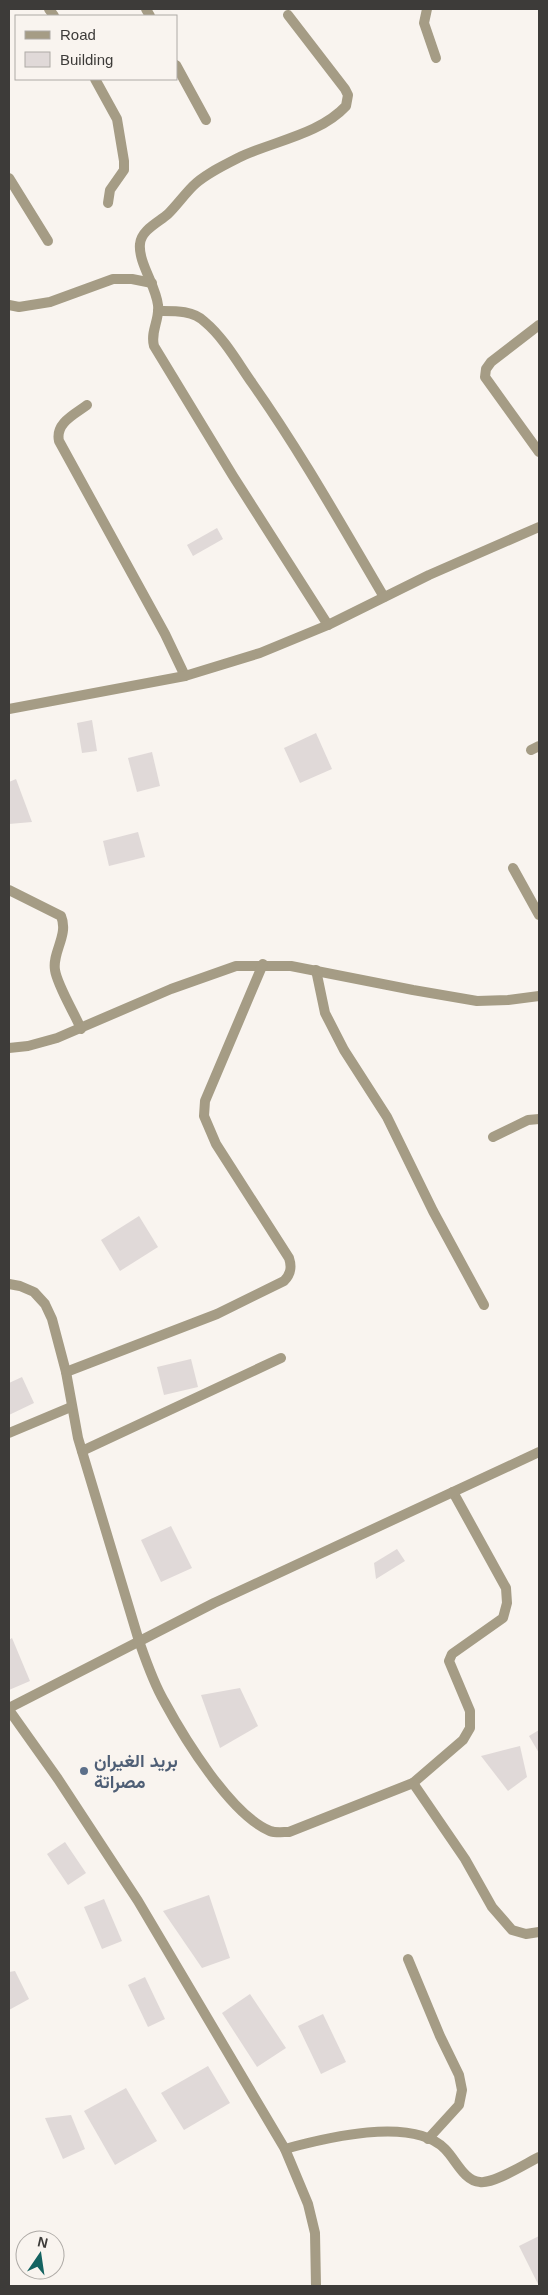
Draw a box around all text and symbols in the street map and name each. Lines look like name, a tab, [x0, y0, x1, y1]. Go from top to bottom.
legend	[15, 15, 178, 80]
text: Road	[60, 26, 96, 43]
text: Building	[60, 51, 113, 68]
place label: بريد الغيران مصراتة	[94, 1751, 178, 1793]
marker: بريد الغيران مصراتة	[78, 1765, 90, 1777]
north arrow	[15, 2230, 65, 2280]
text: N	[36, 2233, 50, 2251]

